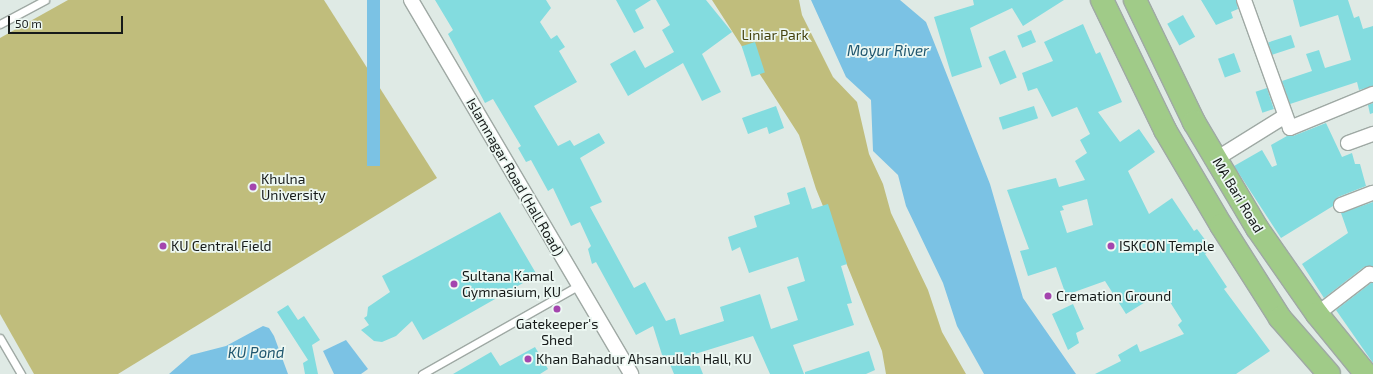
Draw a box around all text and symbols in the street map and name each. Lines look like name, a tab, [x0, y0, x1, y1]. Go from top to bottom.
scale bar	[10, 8, 125, 34]
text: 50 m	[15, 16, 42, 30]
park label: Liniar Park	[741, 27, 809, 43]
water label: Moyur River	[847, 42, 929, 60]
street label: Islamnagar Road (Hall Road)	[463, 95, 567, 259]
street label: MA Bari Road	[1209, 154, 1267, 236]
place label: Khulna University	[261, 171, 326, 204]
marker: Khulna University	[248, 182, 258, 192]
place label: KU Central Field	[171, 238, 272, 254]
place label: ISKCON Temple	[1119, 238, 1215, 254]
marker: KU Central Field	[158, 241, 168, 251]
marker: ISKCON Temple	[1106, 241, 1116, 251]
place label: Sultana Kamal Gymnasium, KU	[462, 268, 561, 300]
marker: Sultana Kamal Gymnasium, KU	[449, 279, 459, 289]
place label: Cremation Ground	[1056, 288, 1171, 304]
marker: Cremation Ground	[1043, 291, 1053, 301]
marker: Gatekeeper's Shed	[552, 304, 562, 314]
place label: Gatekeeper's Shed	[516, 316, 598, 348]
water label: KU Pond	[228, 344, 284, 362]
place label: Khan Bahadur Ahsanullah Hall, KU	[536, 351, 753, 367]
marker: Khan Bahadur Ahsanullah Hall, KU	[523, 354, 533, 364]

